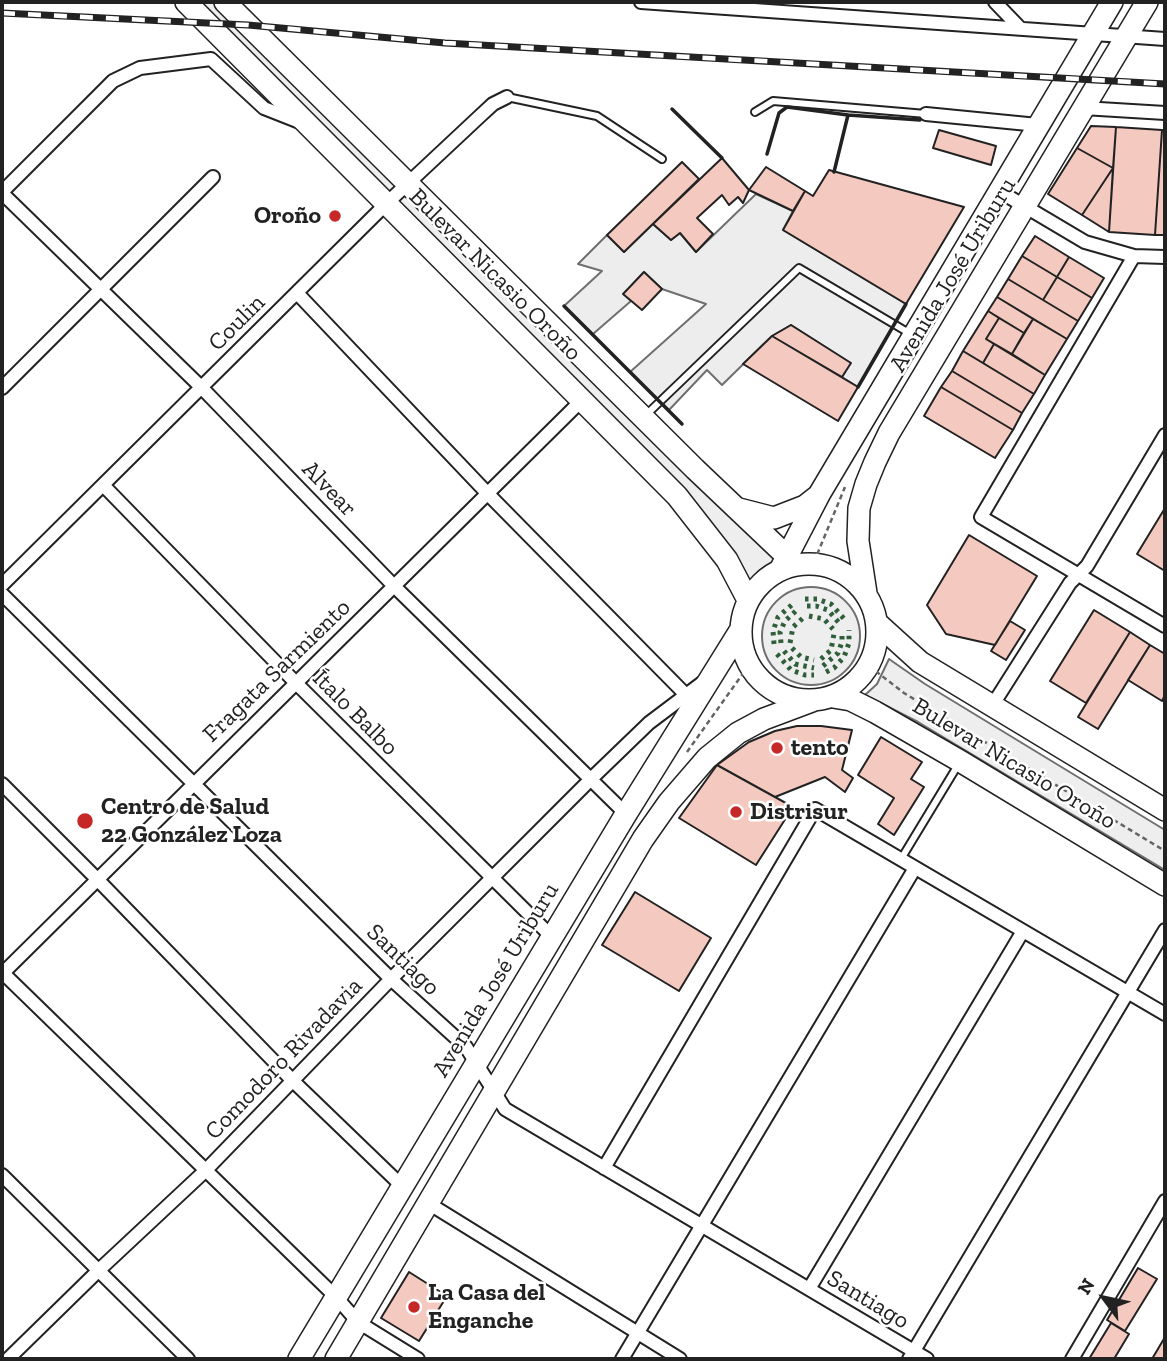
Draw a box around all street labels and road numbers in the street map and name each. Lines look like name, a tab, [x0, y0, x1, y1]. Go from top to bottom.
street label: Avenida José Uriburu	[884, 173, 1022, 377]
street label: Bulevar Nicasio Oroño	[403, 183, 587, 367]
street label: Coulin	[203, 289, 271, 357]
street label: Alvear	[296, 455, 362, 523]
street label: Fragata Sarmiento	[197, 593, 357, 749]
street label: Ítalo Balbo	[306, 664, 404, 762]
street label: Bulevar Nicasio Oroño	[907, 692, 1121, 836]
street label: Avenida José Uriburu	[427, 878, 565, 1082]
street label: Santiago	[360, 918, 446, 1002]
street label: Comodoro Rivadavia	[199, 972, 369, 1146]
street label: Santiago	[822, 1264, 914, 1336]

